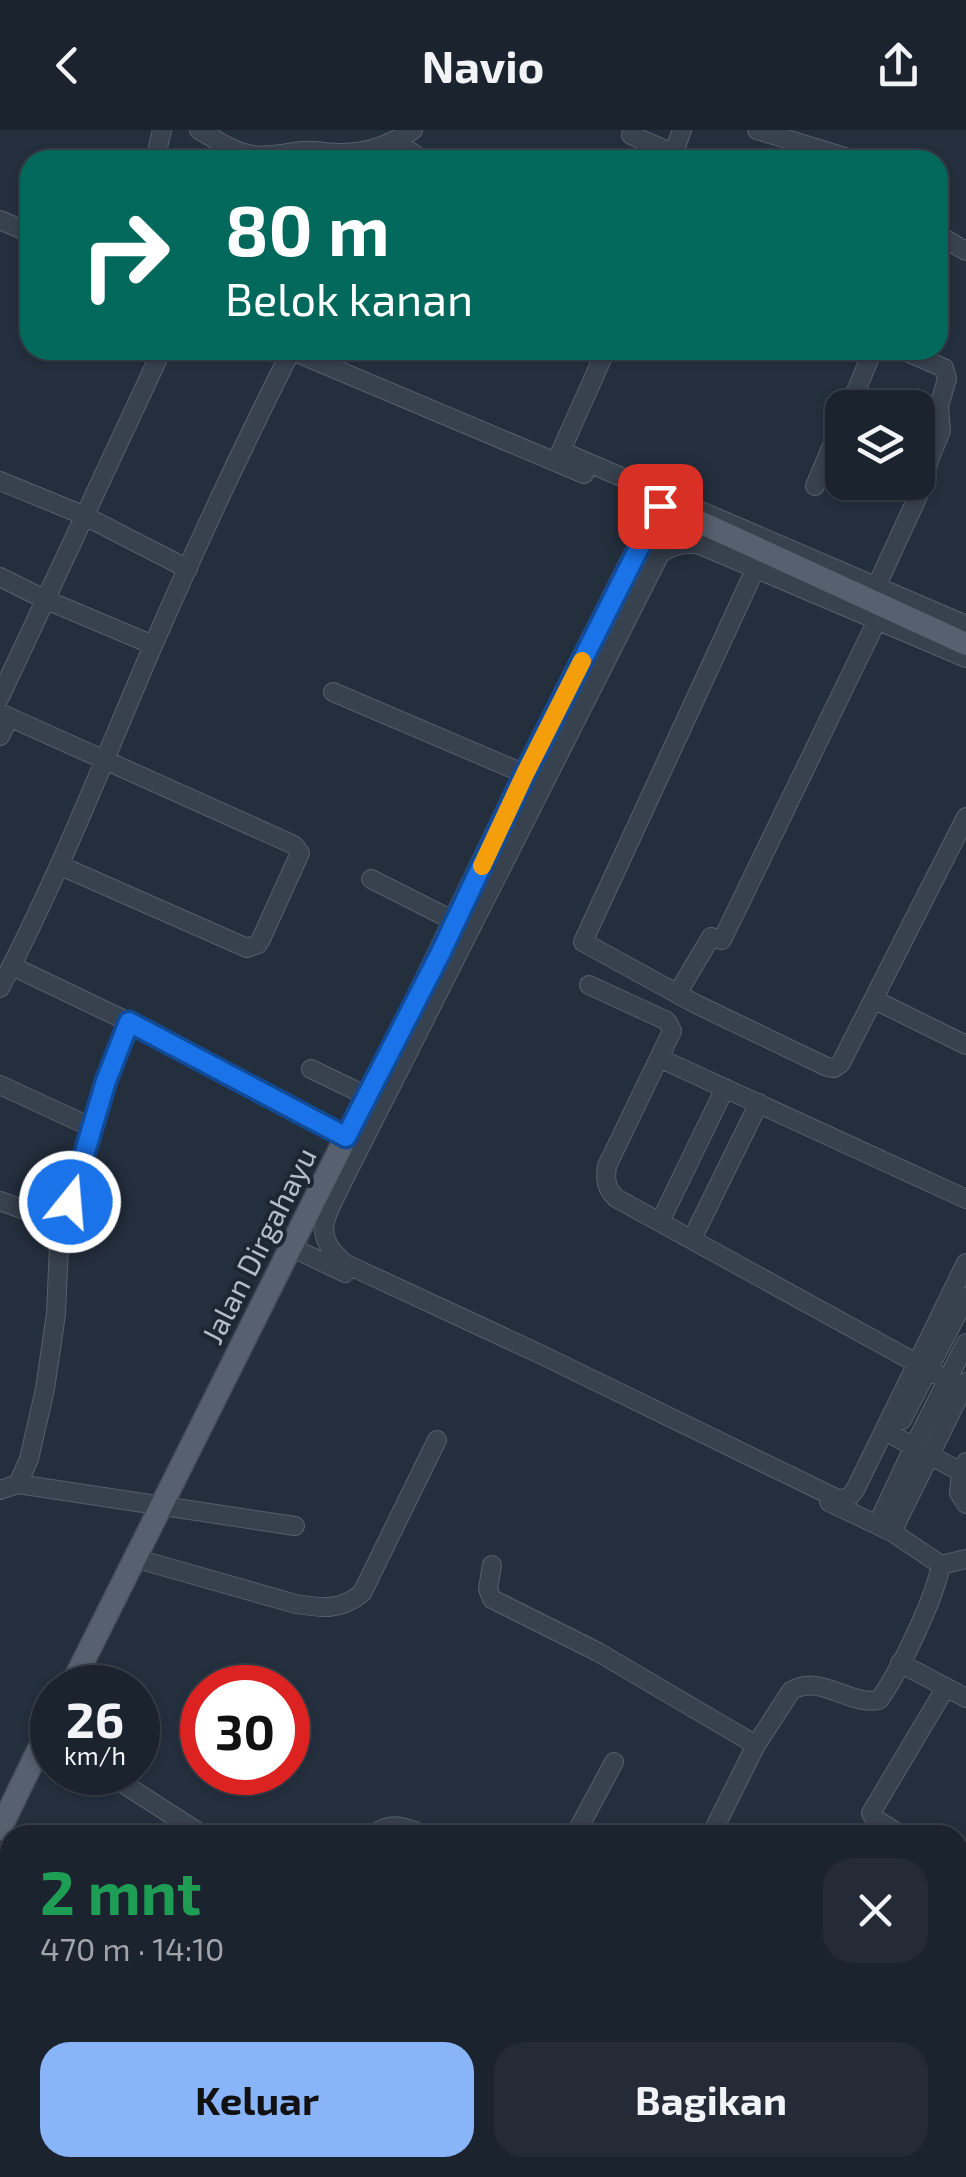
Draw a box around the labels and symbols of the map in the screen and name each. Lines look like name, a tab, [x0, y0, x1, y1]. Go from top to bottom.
pin	[618, 464, 703, 549]
street label: Jalan Dirgahayu	[193, 1141, 323, 1349]
position arrow	[18, 1150, 122, 1254]
speed limit sign: 30	[180, 1665, 310, 1795]

